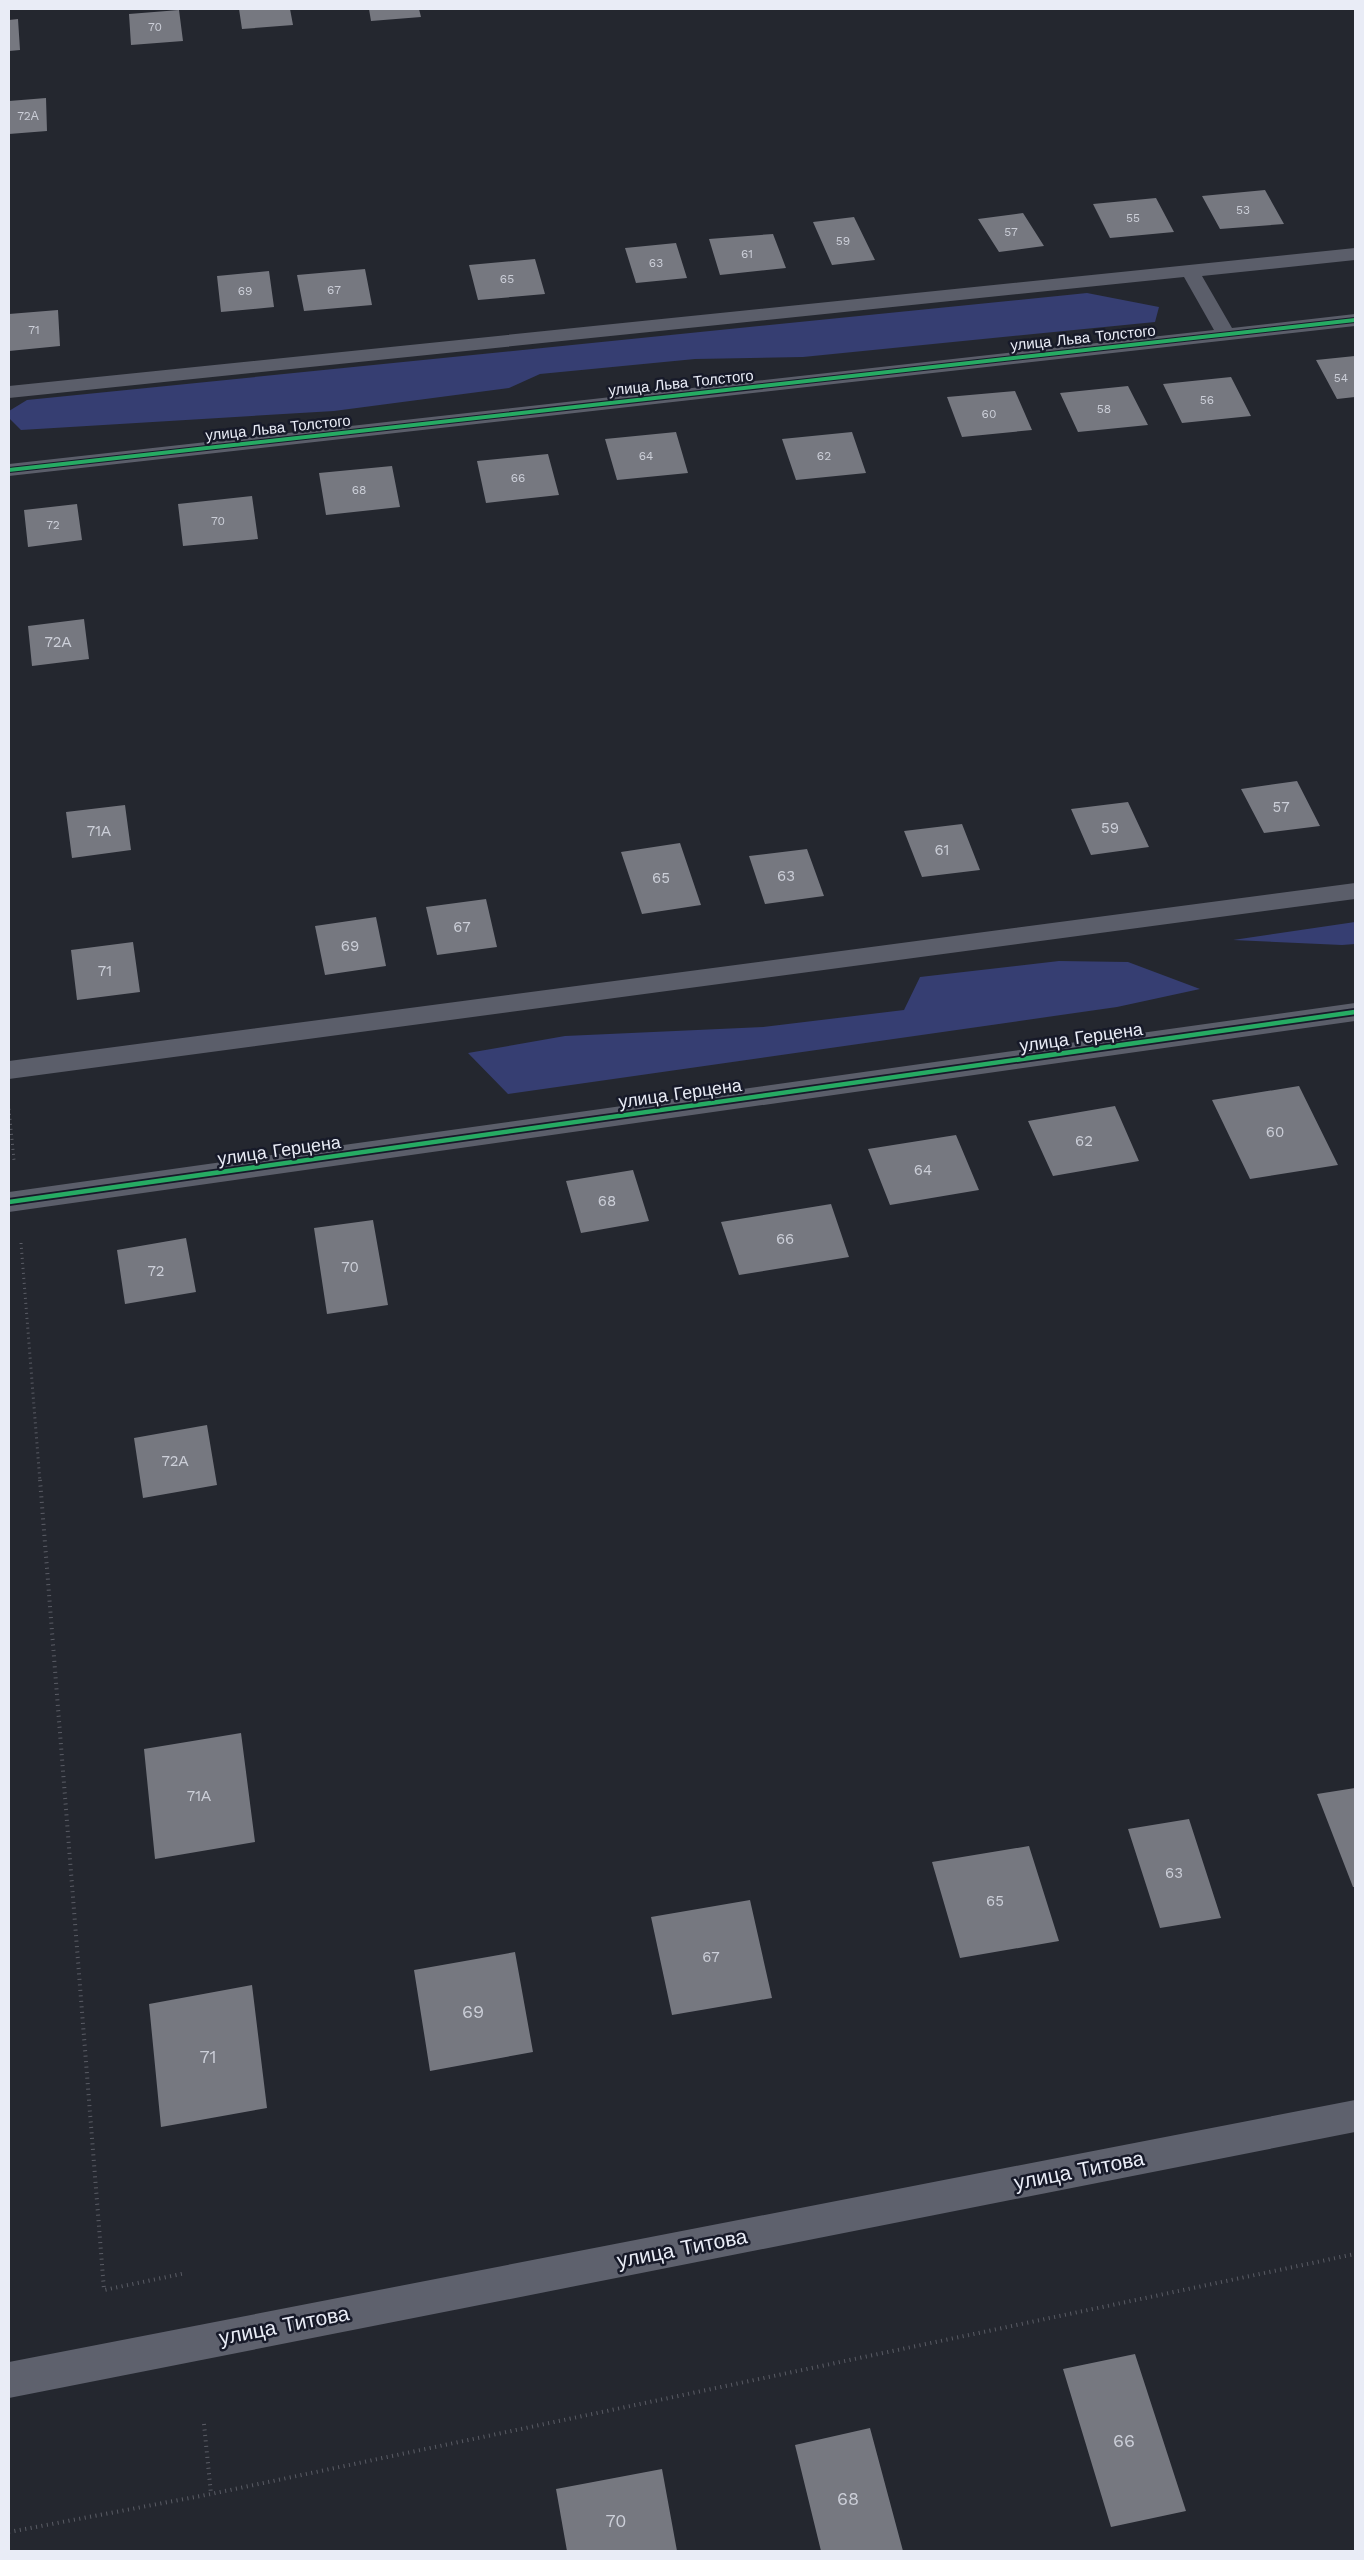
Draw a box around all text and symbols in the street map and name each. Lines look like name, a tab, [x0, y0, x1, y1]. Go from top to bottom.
house number: 70	[148, 20, 162, 34]
house number: 72А	[17, 109, 39, 123]
house number: 53	[1236, 203, 1250, 217]
house number: 55	[1126, 211, 1140, 225]
house number: 57	[1004, 225, 1018, 239]
house number: 59	[836, 234, 850, 248]
house number: 61	[741, 247, 753, 261]
house number: 63	[649, 256, 663, 270]
house number: 65	[500, 272, 514, 286]
house number: 67	[327, 283, 341, 297]
house number: 69	[238, 284, 252, 298]
street label: улица Льва Толстого	[1009, 321, 1157, 355]
house number: 71	[28, 323, 40, 337]
street label: улица Льва Толстого	[607, 366, 755, 400]
house number: 54	[1334, 371, 1348, 385]
house number: 56	[1200, 393, 1214, 407]
house number: 58	[1097, 402, 1111, 416]
house number: 60	[982, 407, 996, 421]
street label: улица Льва Толстого	[204, 411, 352, 445]
house number: 64	[639, 449, 653, 463]
house number: 62	[817, 449, 831, 463]
house number: 66	[511, 471, 525, 485]
house number: 68	[352, 483, 366, 497]
house number: 70	[211, 514, 225, 528]
house number: 72	[46, 518, 60, 532]
house number: 72А	[44, 633, 72, 651]
house number: 57	[1272, 798, 1290, 816]
house number: 59	[1101, 819, 1119, 837]
house number: 71А	[87, 822, 111, 840]
house number: 61	[935, 841, 949, 859]
house number: 63	[777, 867, 795, 885]
house number: 65	[652, 869, 670, 887]
house number: 67	[453, 918, 471, 936]
house number: 69	[341, 937, 359, 955]
house number: 71	[98, 962, 112, 980]
street label: улица Герцена	[1018, 1018, 1145, 1056]
street label: улица Герцена	[617, 1074, 744, 1112]
house number: 60	[1266, 1123, 1284, 1141]
street label: улица Герцена	[216, 1131, 343, 1169]
house number: 62	[1075, 1132, 1093, 1150]
house number: 64	[914, 1161, 932, 1179]
house number: 68	[598, 1192, 616, 1210]
house number: 66	[776, 1230, 794, 1248]
house number: 70	[341, 1258, 359, 1276]
house number: 72	[147, 1262, 165, 1280]
house number: 72А	[161, 1452, 189, 1470]
house number: 71А	[187, 1787, 211, 1805]
house number: 63	[1165, 1864, 1183, 1882]
house number: 65	[986, 1892, 1004, 1910]
house number: 67	[702, 1948, 720, 1966]
house number: 69	[462, 2001, 484, 2022]
house number: 71	[199, 2046, 217, 2067]
street label: улица Титова	[1012, 2145, 1147, 2195]
street label: улица Титова	[615, 2223, 750, 2273]
street label: улица Титова	[217, 2300, 352, 2350]
house number: 66	[1113, 2430, 1135, 2451]
house number: 68	[837, 2488, 859, 2509]
house number: 70	[606, 2510, 626, 2531]

